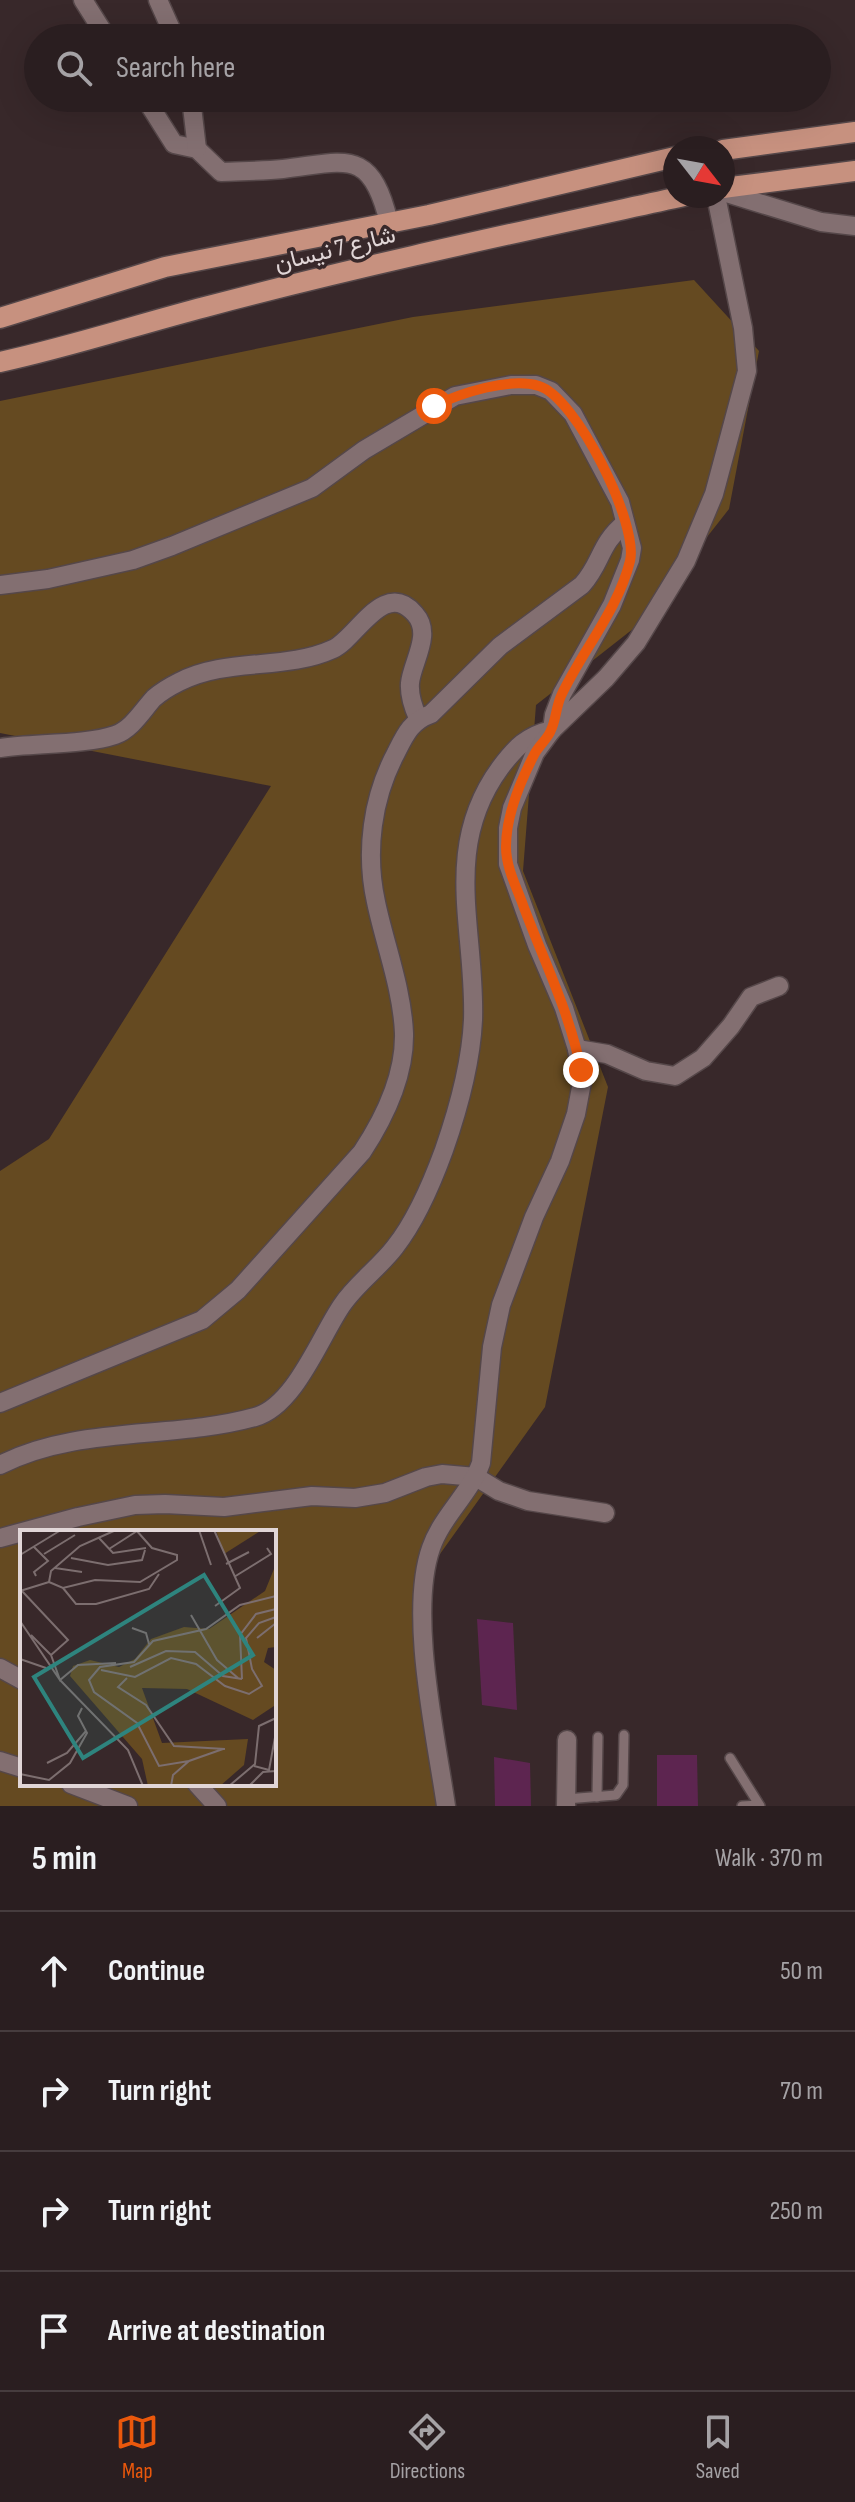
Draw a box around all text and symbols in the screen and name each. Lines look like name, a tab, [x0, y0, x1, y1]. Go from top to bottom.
search box	[24, 24, 831, 112]
icon: search	[52, 46, 96, 90]
text: Search here	[116, 50, 235, 86]
north arrow	[663, 136, 735, 208]
street label: شارع 7 نيسان	[271, 220, 399, 279]
route start	[416, 388, 452, 424]
route end	[563, 1052, 599, 1088]
inset map	[20, 1530, 276, 1786]
text: 5 min	[32, 1838, 97, 1879]
text: Walk · 370 m	[715, 1843, 823, 1874]
icon: ahead	[32, 1949, 76, 1993]
text: Continue	[108, 1953, 205, 1989]
text: 50 m	[780, 1956, 823, 1987]
icon: right	[32, 2069, 76, 2113]
text: Turn right	[108, 2073, 211, 2109]
text: 70 m	[780, 2076, 823, 2107]
icon: right	[32, 2189, 76, 2233]
text: Turn right	[108, 2193, 211, 2229]
text: 250 m	[769, 2196, 823, 2227]
icon: arrive	[32, 2309, 76, 2353]
text: Arrive at destination	[108, 2313, 325, 2349]
tab: Map	[115, 2410, 159, 2485]
tab: Directions	[390, 2410, 465, 2485]
tab: Saved	[696, 2410, 740, 2485]

